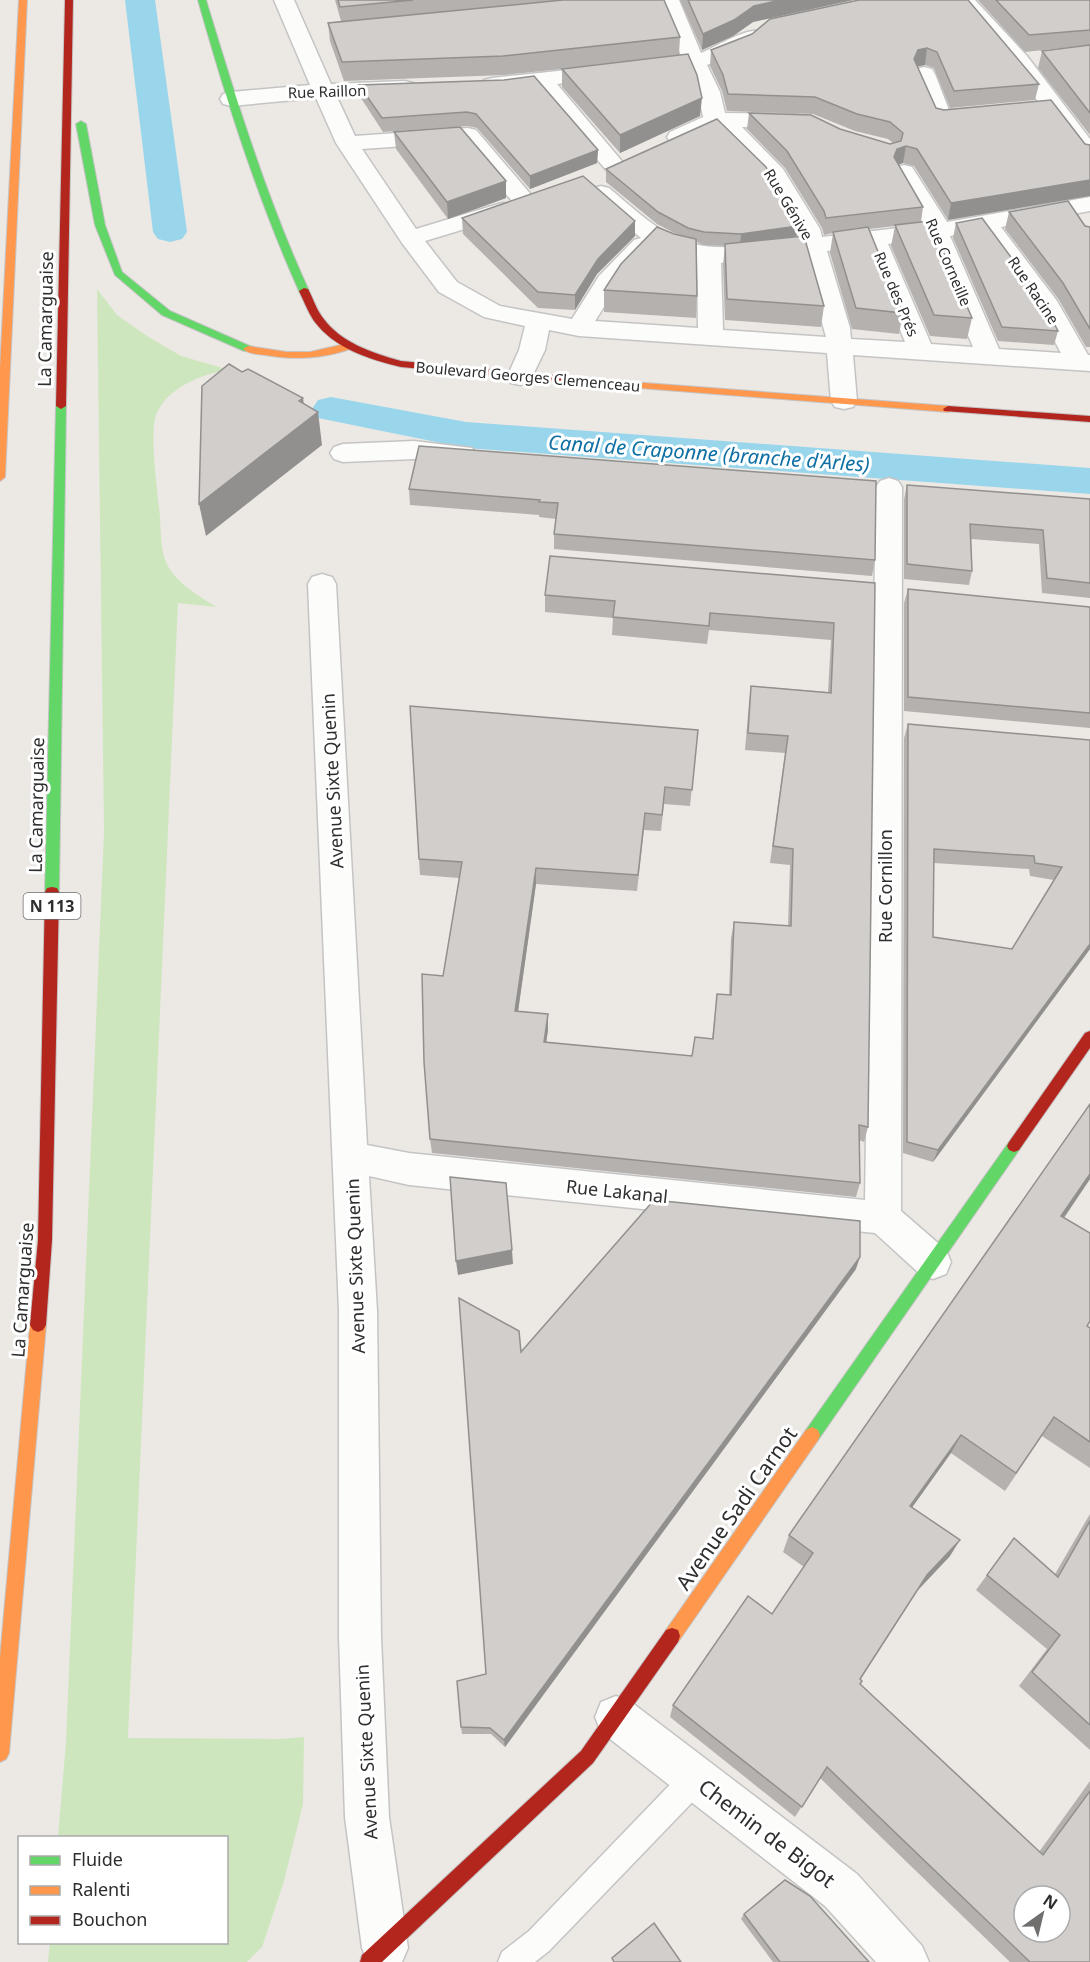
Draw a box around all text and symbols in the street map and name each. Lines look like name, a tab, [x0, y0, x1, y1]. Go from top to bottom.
street label: Rue Raillon	[287, 80, 367, 102]
street label: Rue Génive	[760, 165, 818, 243]
street label: Rue Corneille	[922, 215, 976, 309]
street label: Rue des Prés	[870, 249, 924, 339]
street label: La Camarguaise	[32, 251, 58, 387]
street label: Rue Racine	[1004, 252, 1064, 328]
street label: Boulevard Georges Clemenceau	[415, 356, 641, 396]
water label: Canal de Craponne (branche d'Arles)	[547, 428, 871, 478]
street label: Avenue Sixte Quenin	[315, 693, 349, 869]
street label: La Camarguaise	[23, 737, 49, 873]
street label: Rue Cornillon	[873, 829, 897, 943]
road number: N 113	[23, 893, 80, 919]
street label: Rue Lakanal	[565, 1174, 669, 1208]
street label: Avenue Sixte Quenin	[340, 1178, 370, 1354]
street label: La Camarguaise	[5, 1222, 39, 1358]
street label: Avenue Sadi Carnot	[669, 1420, 803, 1595]
street label: Avenue Sixte Quenin	[349, 1664, 383, 1840]
street label: Chemin de Bigot	[693, 1772, 841, 1894]
legend	[18, 1836, 228, 1944]
text: Fluide	[72, 1847, 123, 1871]
text: Ralenti	[72, 1877, 130, 1901]
north arrow	[1012, 1884, 1072, 1944]
text: N	[1039, 1889, 1062, 1914]
text: Bouchon	[72, 1907, 148, 1931]

